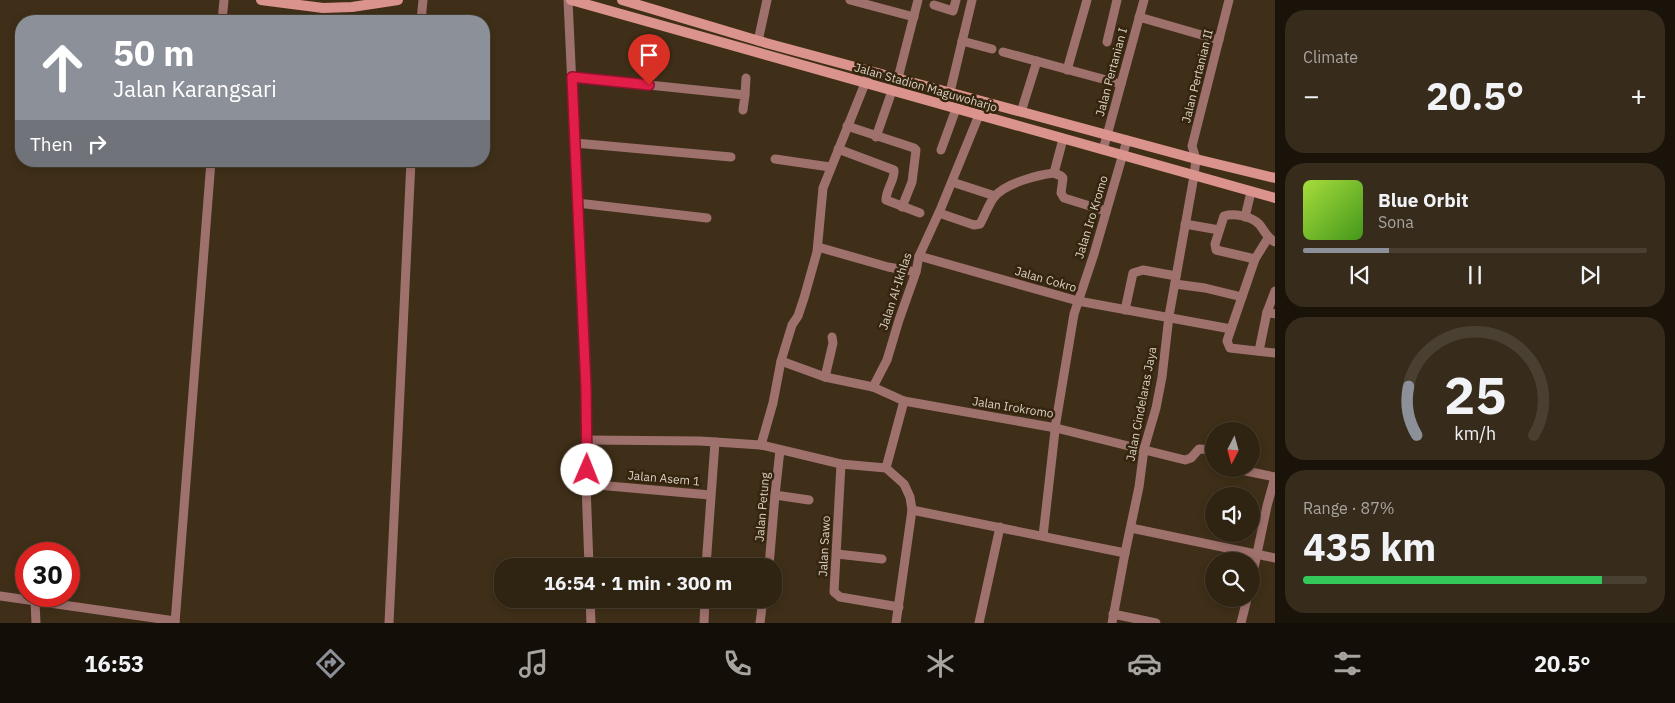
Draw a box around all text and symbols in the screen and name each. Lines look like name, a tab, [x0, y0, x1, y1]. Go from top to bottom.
street label: Jalan Pertanian I	[1092, 26, 1130, 118]
street label: Jalan Pertanian II	[1178, 27, 1216, 124]
text: 50 m	[113, 30, 195, 76]
pin	[628, 34, 670, 85]
icon: ahead	[30, 35, 95, 100]
icon: arrive	[635, 41, 663, 69]
text: Climate	[1303, 47, 1358, 67]
street label: Jalan Stadion Maguwoharjo	[853, 59, 1000, 115]
text: 20.5°	[1426, 71, 1524, 120]
text: Jalan Karangsari	[113, 74, 277, 103]
text: −	[1303, 77, 1320, 114]
text: +	[1630, 77, 1647, 114]
icon: right	[83, 130, 111, 158]
text: Then	[30, 132, 73, 156]
street label: Jalan Iro Kromo	[1071, 173, 1111, 260]
text: Blue Orbit	[1378, 188, 1468, 212]
text: Sona	[1378, 212, 1414, 232]
street label: Jalan Al-Ikhlas	[875, 250, 915, 332]
icon: previous	[1346, 261, 1374, 289]
icon: pause	[1461, 261, 1489, 289]
icon: next	[1576, 261, 1604, 289]
street label: Jalan Cokro	[1013, 263, 1079, 295]
street label: Jalan Cindelaras Jaya	[1123, 345, 1160, 463]
text: 25	[1444, 361, 1506, 428]
street label: Jalan Irokromo	[971, 393, 1055, 421]
north arrow	[1205, 422, 1260, 478]
map controls	[1205, 422, 1260, 607]
text: km/h	[1454, 422, 1496, 445]
position arrow	[560, 443, 612, 495]
street label: Jalan Asem 1	[627, 467, 701, 489]
street label: Jalan Petung	[751, 471, 773, 542]
button: sound	[1205, 487, 1260, 542]
text: Range · 87%	[1303, 498, 1395, 518]
street label: Jalan Sawo	[815, 515, 833, 577]
text: 435 km	[1303, 522, 1436, 571]
speed limit sign: 30	[15, 542, 80, 607]
button: search	[1205, 552, 1260, 607]
text: 16:54 · 1 min · 300 m	[544, 571, 732, 595]
icon: directions	[313, 646, 348, 681]
icon: music	[516, 646, 551, 681]
icon: phone	[720, 646, 755, 681]
icon: climate	[923, 646, 958, 681]
icon: car	[1127, 646, 1162, 681]
icon: filters	[1330, 646, 1365, 681]
text: 16:53	[84, 649, 144, 678]
text: 20.5°	[1534, 649, 1591, 678]

